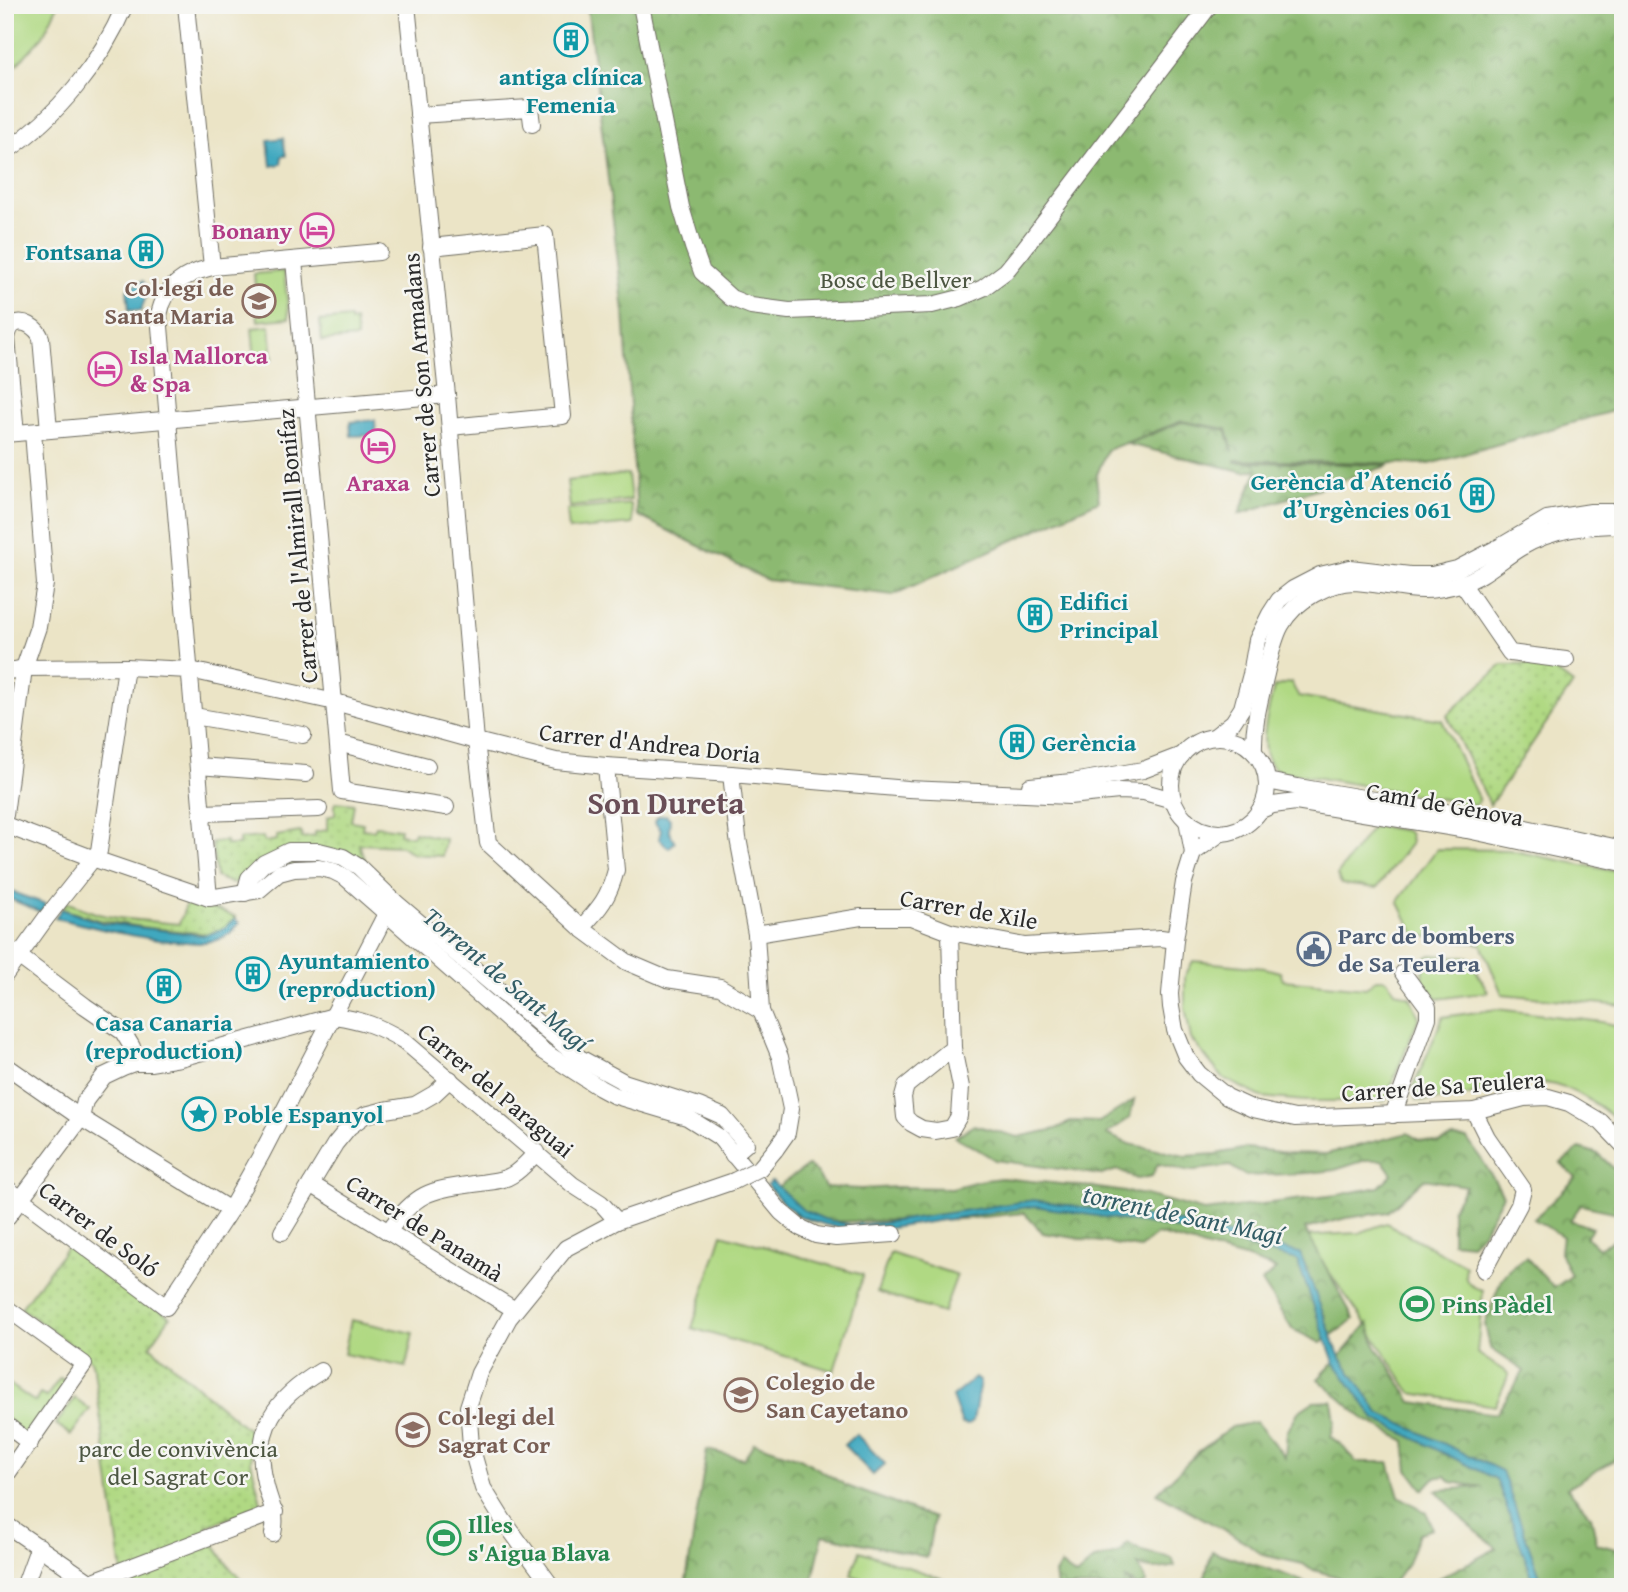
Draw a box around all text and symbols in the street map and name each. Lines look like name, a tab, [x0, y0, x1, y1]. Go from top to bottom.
building icon: antiga clínica Femenia	[552, 21, 590, 59]
place label: antiga clínica Femenia	[499, 59, 644, 122]
hotel icon: Bonany	[298, 211, 336, 249]
place label: Bonany	[211, 213, 293, 248]
building icon: Fontsana	[127, 232, 165, 270]
place label: Fontsana	[25, 234, 123, 269]
street label: Carrer de Son Armadans	[393, 252, 449, 498]
park label: Bosc de Bellver	[820, 262, 972, 297]
place label: Col·legi de Santa Maria	[105, 270, 235, 333]
school or university icon: Col·legi de Santa Maria	[240, 282, 278, 320]
place label: Isla Mallorca & Spa	[130, 338, 269, 401]
hotel icon: Isla Mallorca & Spa	[86, 350, 124, 388]
street label: Carrer de l'Almirall Bonifaz	[268, 407, 326, 685]
hotel icon: Araxa	[359, 427, 397, 465]
place label: Gerència d’Atenció d’Urgències 061	[1251, 464, 1452, 527]
place label: Araxa	[346, 465, 410, 500]
building icon: Gerència d’Atenció d’Urgències 061	[1458, 476, 1496, 514]
place label: Edifici Principal	[1060, 584, 1159, 647]
building icon: Edifici Principal	[1016, 596, 1054, 634]
street label: Carrer d'Andrea Doria	[538, 714, 763, 772]
building icon: Gerència	[998, 723, 1036, 761]
place label: Gerència	[1042, 725, 1137, 760]
street label: Camí de Gènova	[1364, 773, 1527, 835]
district label: Son Dureta	[587, 779, 745, 826]
street label: Carrer de Xile	[897, 880, 1041, 938]
water label: Torrent de Sant Magí	[415, 897, 601, 1062]
place label: Parc de bombers de Sa Teulera	[1338, 918, 1515, 981]
public building icon: Parc de bombers de Sa Teulera	[1295, 930, 1333, 968]
place label: Ayuntamiento (reproduction)	[278, 943, 436, 1006]
building icon: Ayuntamiento (reproduction)	[234, 955, 272, 993]
building icon: Casa Canaria (reproduction)	[145, 967, 183, 1005]
place label: Casa Canaria (reproduction)	[85, 1005, 243, 1068]
street label: Carrer del Paraguai	[410, 1014, 582, 1166]
street label: Carrer de Sa Teulera	[1340, 1061, 1546, 1111]
place icon: Poble Espanyol	[180, 1095, 218, 1133]
place label: Poble Espanyol	[224, 1097, 384, 1132]
street label: Carrer de Panamà	[340, 1166, 511, 1291]
street label: Carrer de Soló	[32, 1172, 166, 1286]
water label: torrent de Sant Magí	[1079, 1174, 1289, 1255]
sports icon: Pins Pàdel	[1398, 1285, 1436, 1323]
place label: Pins Pàdel	[1442, 1287, 1553, 1322]
place label: Colegio de San Cayetano	[766, 1364, 908, 1427]
school or university icon: Colegio de San Cayetano	[722, 1376, 760, 1414]
place label: Col·legi del Sagrat Cor	[438, 1399, 555, 1462]
school or university icon: Col·legi del Sagrat Cor	[394, 1411, 432, 1449]
park label: parc de convivència del Sagrat Cor	[78, 1431, 278, 1494]
place label: Illes s'Aigua Blava	[468, 1507, 611, 1570]
sports icon: Illes s'Aigua Blava	[425, 1519, 463, 1557]

